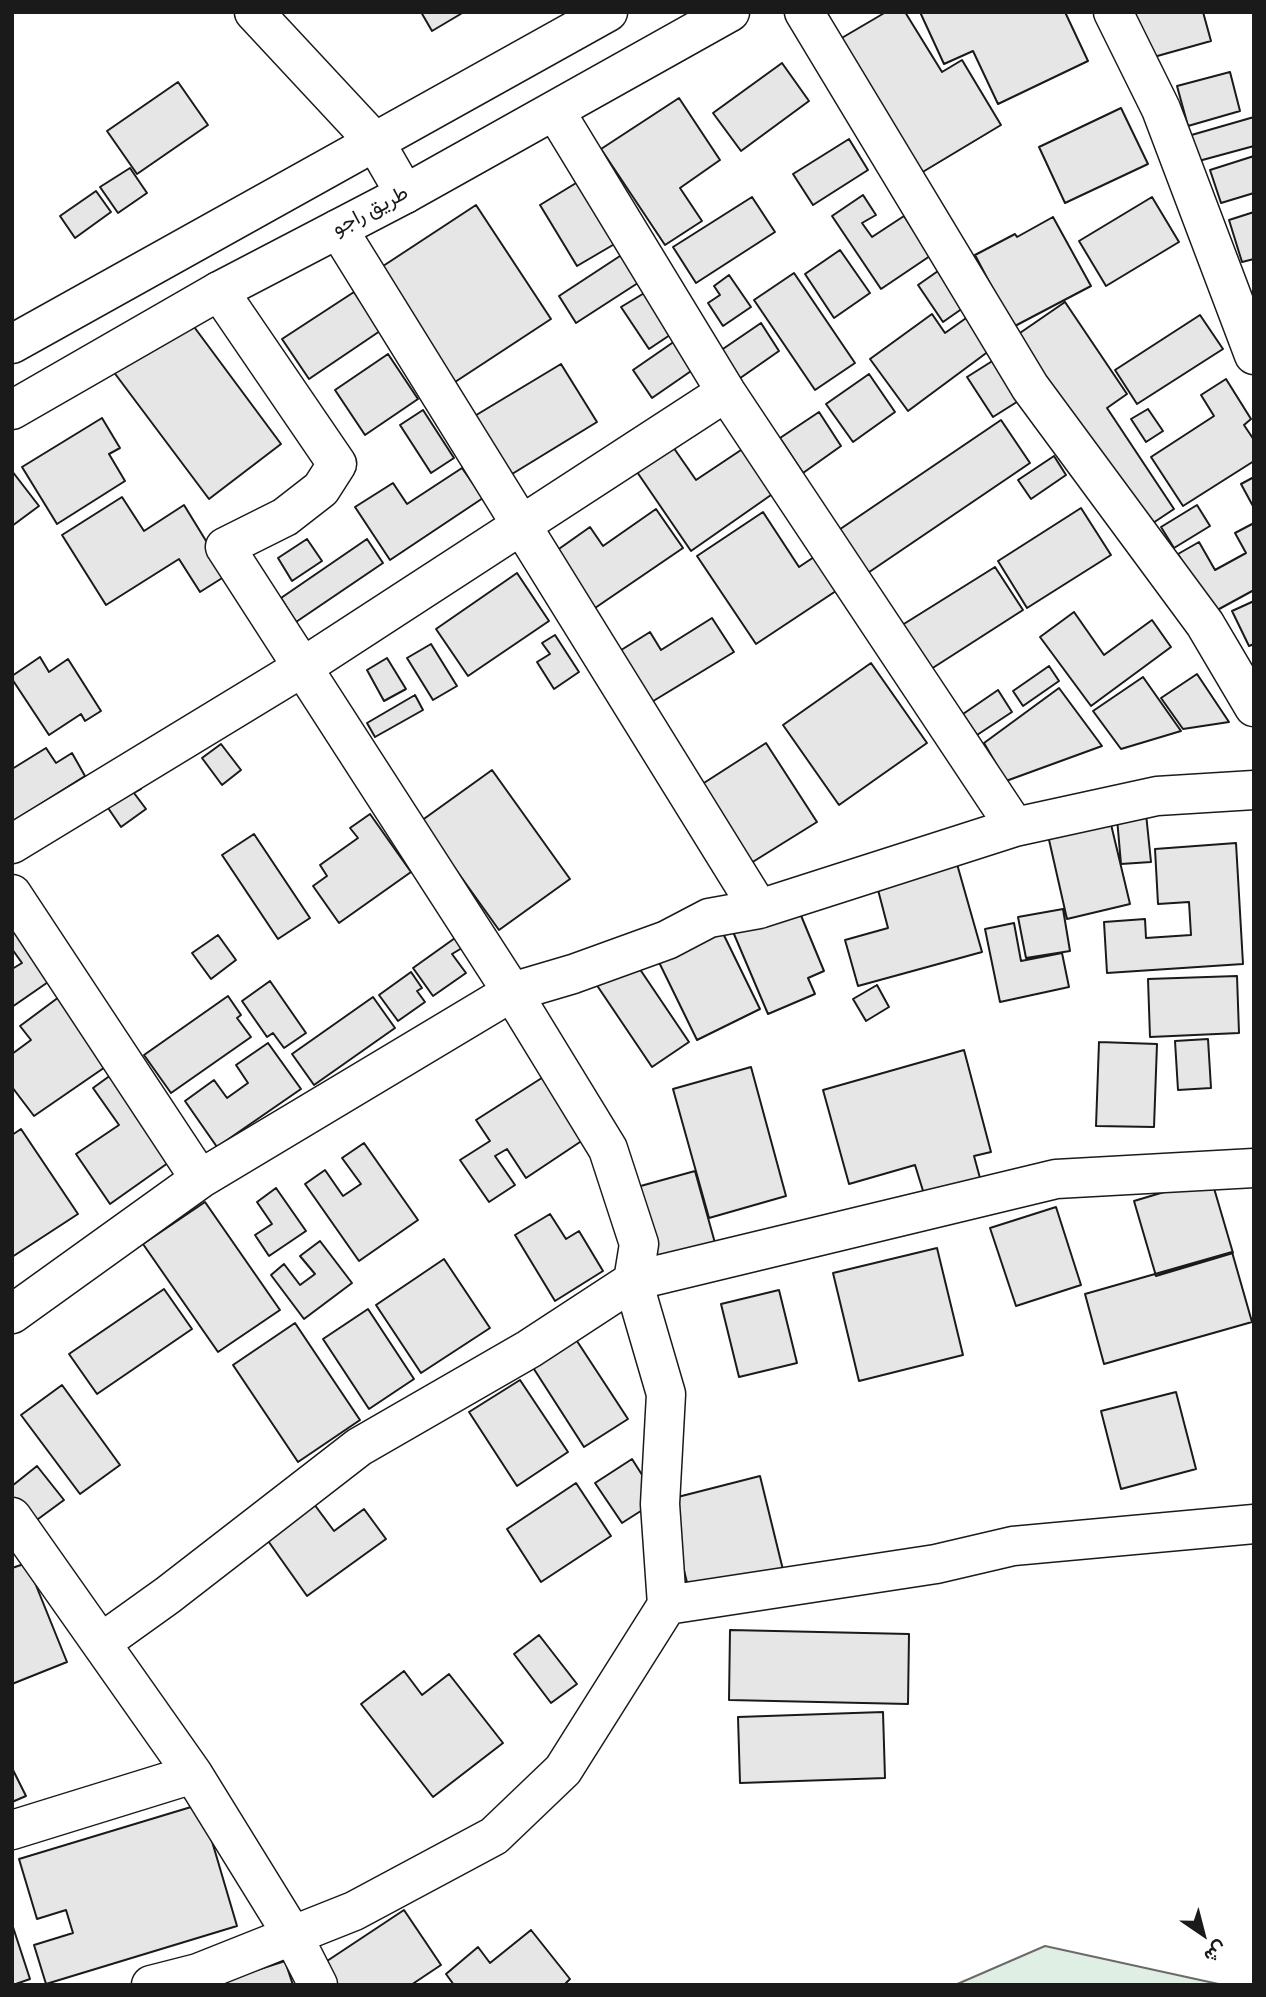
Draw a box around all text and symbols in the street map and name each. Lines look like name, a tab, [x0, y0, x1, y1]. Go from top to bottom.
street label: طريق راجو	[329, 181, 413, 243]
north arrow	[1168, 1899, 1238, 1969]
text: ش	[1198, 1934, 1232, 1969]

